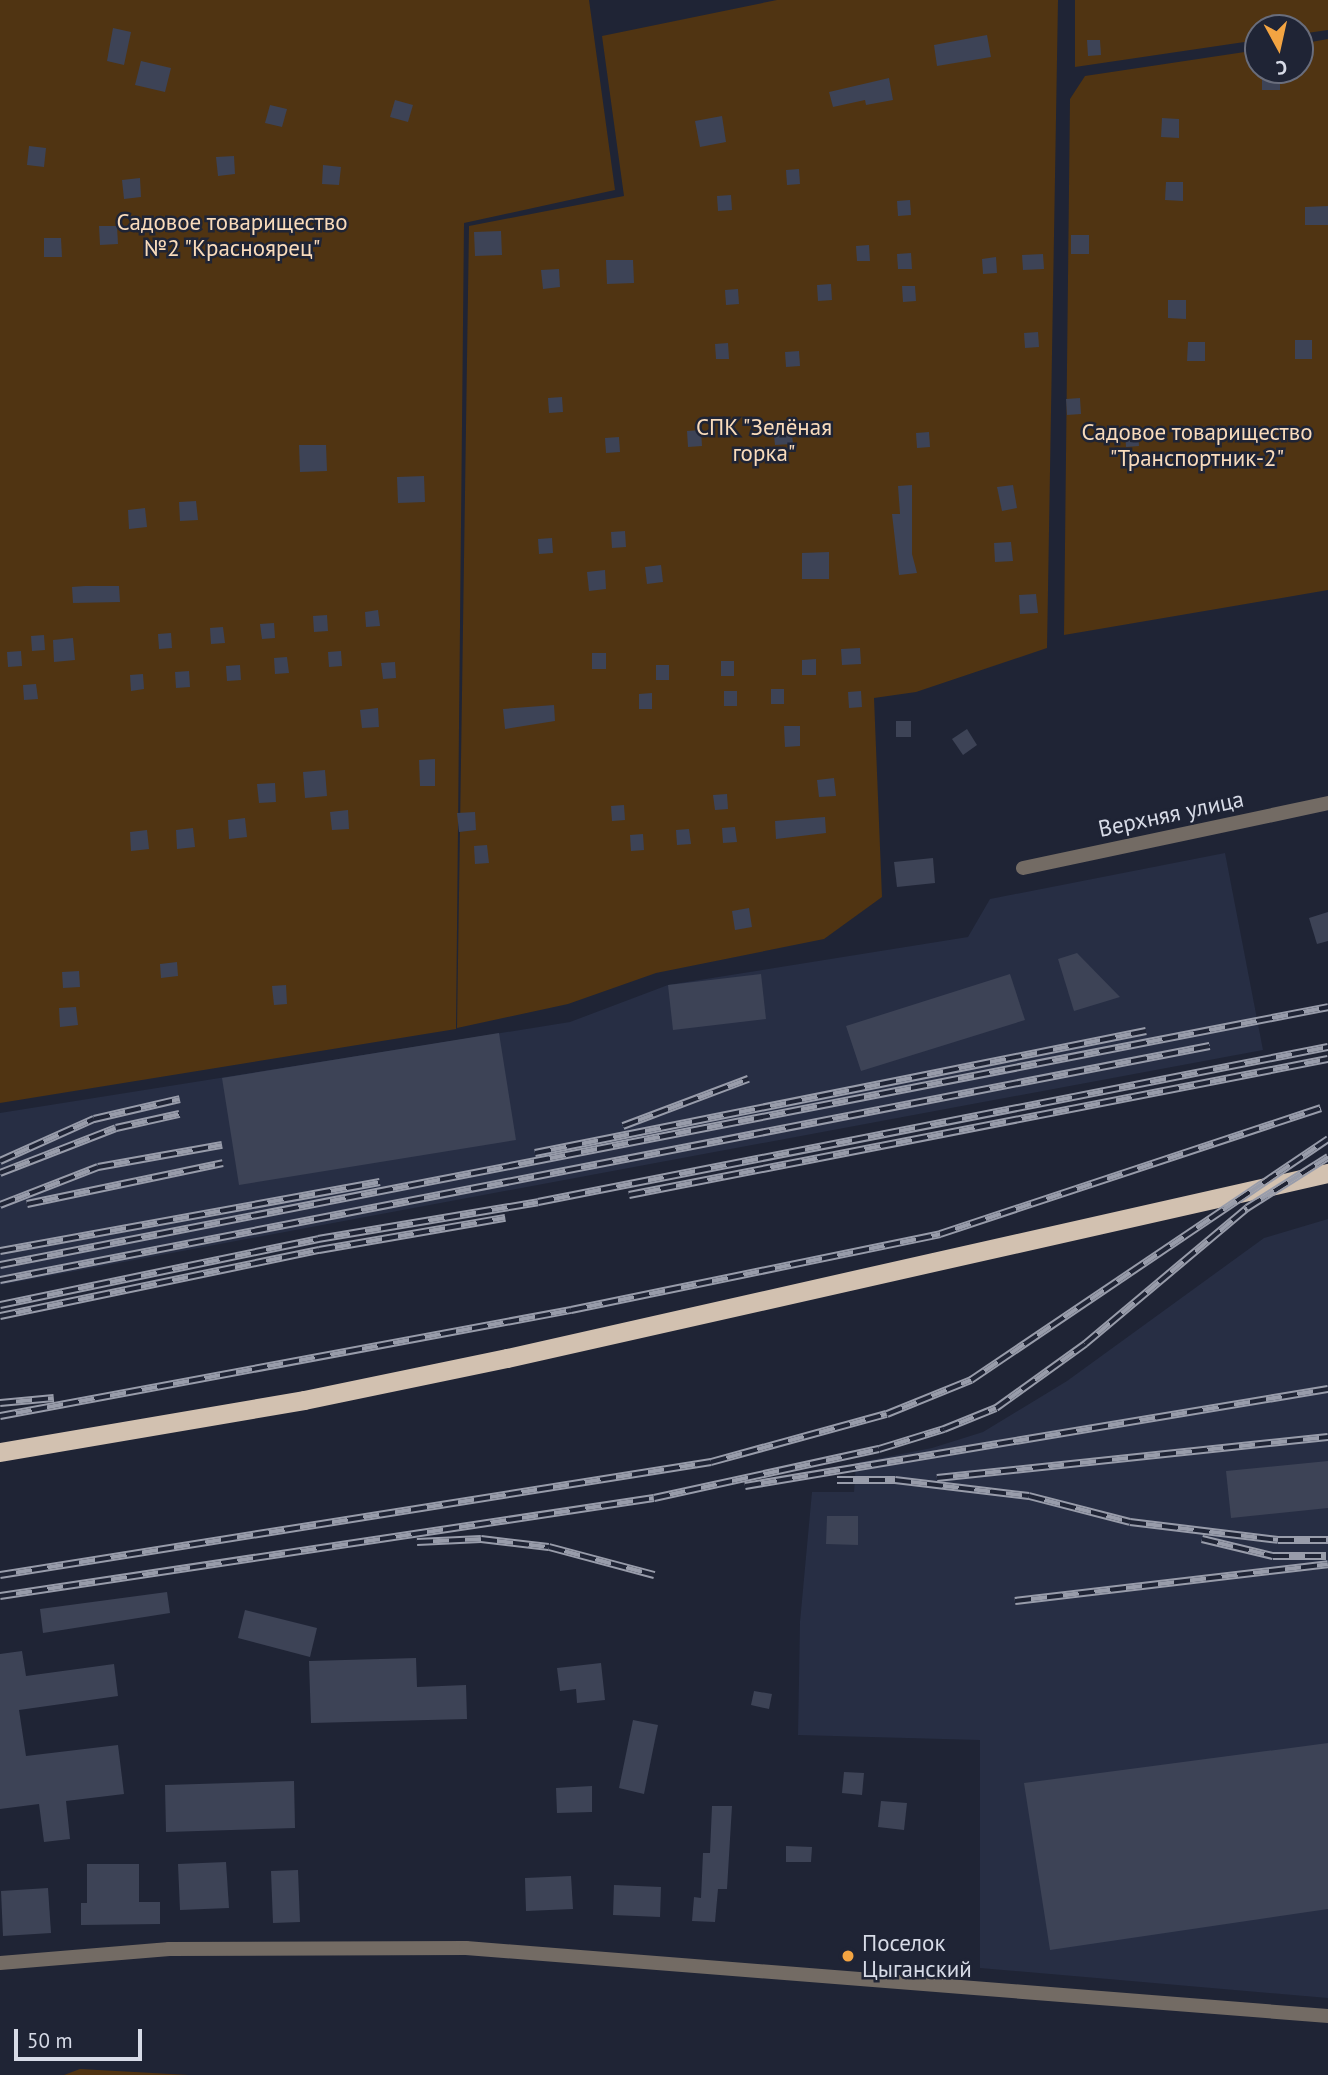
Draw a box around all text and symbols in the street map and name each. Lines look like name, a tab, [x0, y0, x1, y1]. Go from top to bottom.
north arrow	[1244, 14, 1314, 84]
text: С	[1275, 55, 1289, 80]
park label: Садовое товарищество №2 "Красноярец"	[116, 208, 348, 262]
park label: СПК "Зелёная горка"	[695, 413, 833, 467]
park label: Садовое товарищество "Транспортник-2"	[1081, 418, 1313, 472]
street label: Верхняя улица	[1096, 785, 1246, 843]
place label: Поселок Цыганский	[862, 1929, 972, 1983]
marker: Поселок Цыганский	[840, 1948, 856, 1964]
scale bar	[18, 2016, 145, 2060]
text: 50 m	[27, 2027, 73, 2054]

